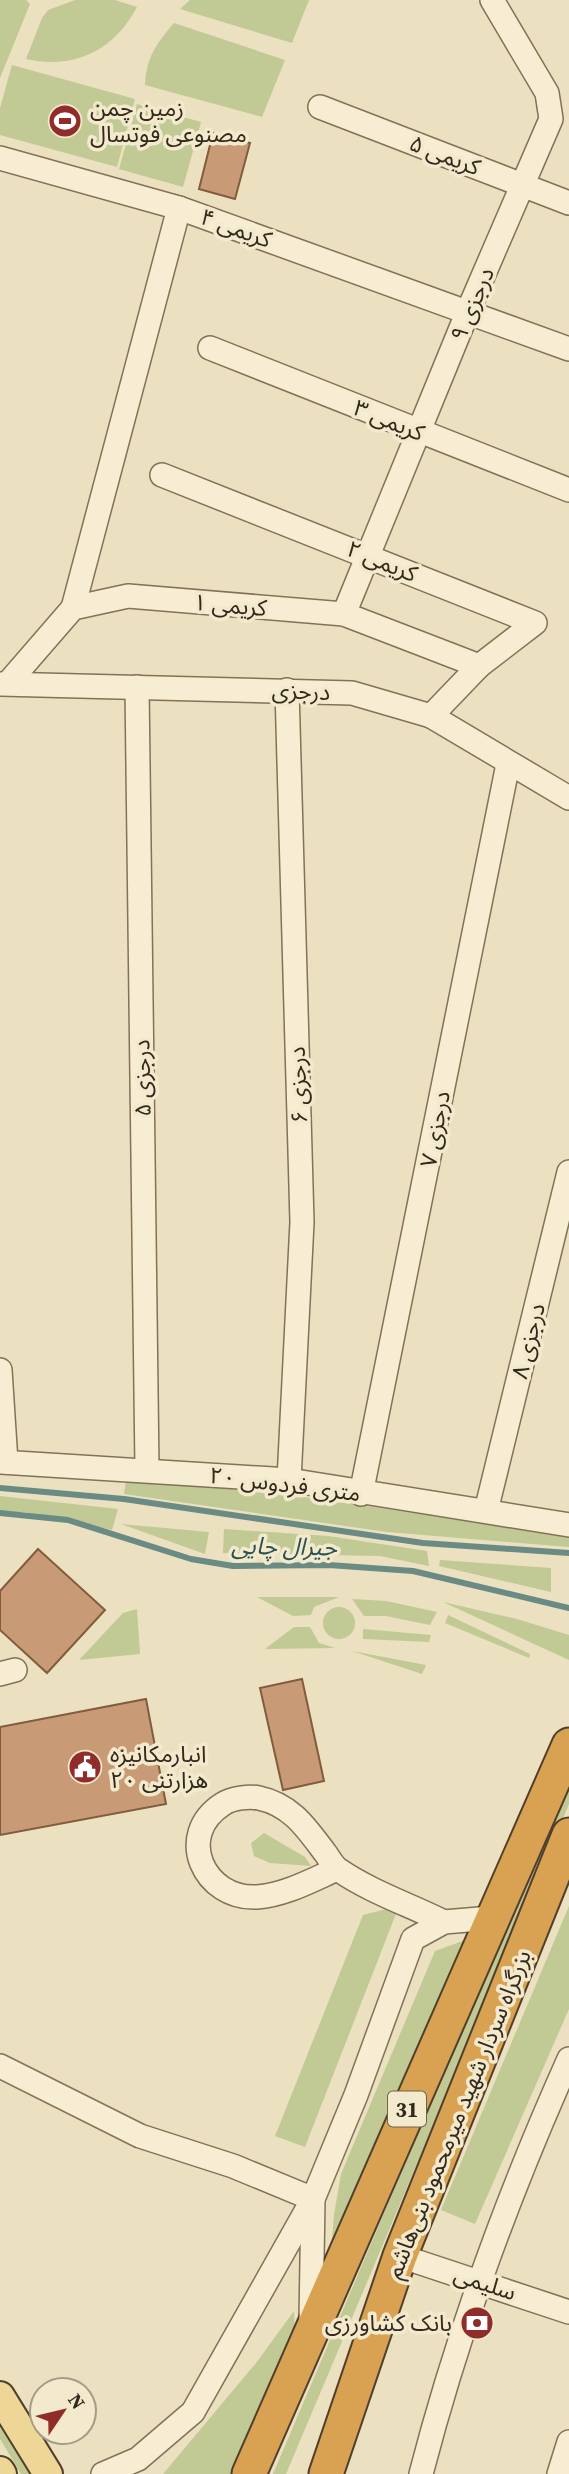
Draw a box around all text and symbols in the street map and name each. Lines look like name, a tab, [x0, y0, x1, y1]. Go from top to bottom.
place label: زمین چمن مصنوعی فوتسال	[90, 92, 247, 150]
sports icon: زمین چمن مصنوعی فوتسال	[46, 102, 84, 140]
street label: کریمی ۵	[405, 127, 486, 183]
street label: کریمی ۴	[196, 200, 276, 256]
street label: درجزی ۹	[442, 262, 502, 346]
street label: کریمی ۳	[349, 391, 430, 449]
street label: کریمی ۲	[342, 532, 423, 590]
street label: کریمی ۱	[192, 586, 269, 624]
street label: درجزی	[271, 674, 331, 708]
street label: درجزی ۵	[125, 1039, 159, 1117]
street label: درجزی ۶	[281, 1046, 315, 1124]
street label: درجزی ۷	[412, 1088, 458, 1170]
street label: درجزی ۸	[503, 1300, 553, 1382]
street label: ۲۰ متری فردوس	[208, 1459, 362, 1509]
water label: جیرال چایی	[231, 1529, 338, 1564]
place label: انبارمکانیزه ۲۰ هزارتنی	[110, 1738, 208, 1796]
public building icon: انبارمکانیزه ۲۰ هزارتنی	[66, 1748, 104, 1786]
street label: بزرگراه سردار شهید میرمحمود بنی‌هاشم	[377, 1945, 540, 2283]
road number: 31	[388, 2092, 426, 2126]
street label: سلیمی	[450, 2258, 520, 2308]
bank icon: بانک کشاورزی	[458, 2304, 496, 2342]
place label: بانک کشاورزی	[325, 2307, 452, 2339]
north arrow	[28, 2376, 98, 2446]
text: N	[62, 2388, 92, 2415]

